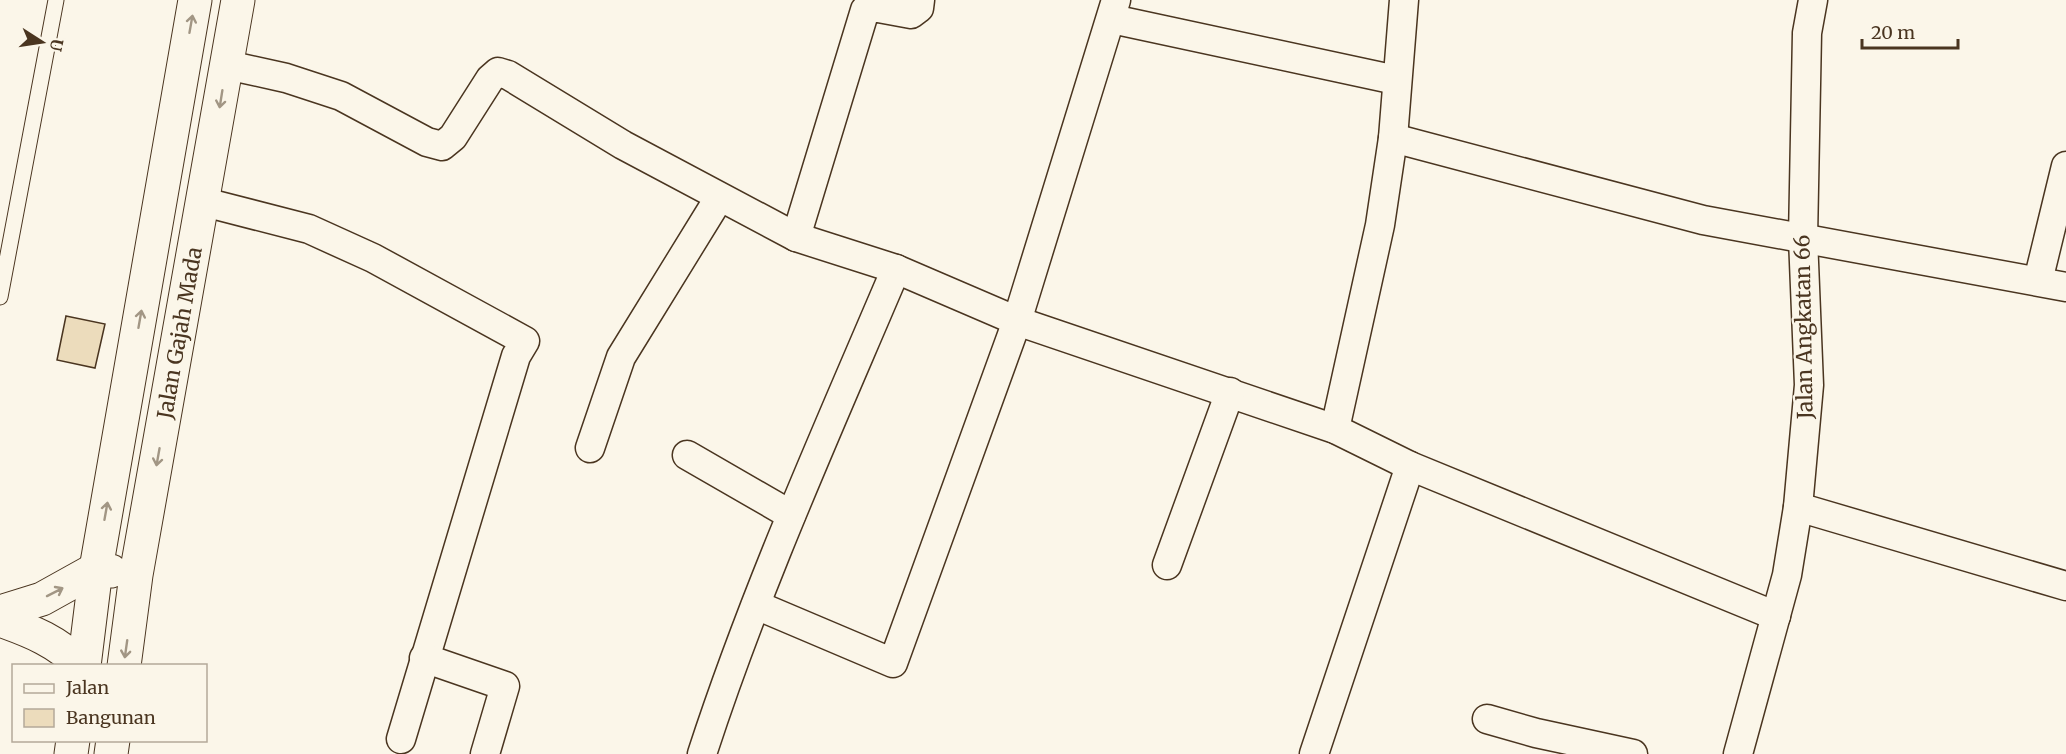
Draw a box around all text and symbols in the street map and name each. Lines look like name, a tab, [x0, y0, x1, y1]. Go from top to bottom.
north arrow	[12, 12, 72, 72]
scale bar	[1862, 12, 1958, 50]
one-way arrow	[186, 14, 197, 34]
text: 20 m	[1871, 21, 1915, 44]
text: U	[46, 37, 68, 53]
one-way arrow	[215, 89, 226, 108]
street label: Jalan Angkatan 66	[1788, 235, 1819, 420]
street label: Jalan Gajah Mada	[151, 245, 208, 422]
one-way arrow	[134, 310, 145, 330]
one-way arrow	[152, 446, 163, 466]
one-way arrow	[101, 502, 112, 522]
one-way arrow	[45, 586, 63, 597]
one-way arrow	[121, 639, 132, 658]
legend	[12, 664, 207, 742]
text: Jalan	[65, 676, 109, 699]
text: Bangunan	[66, 706, 156, 729]

